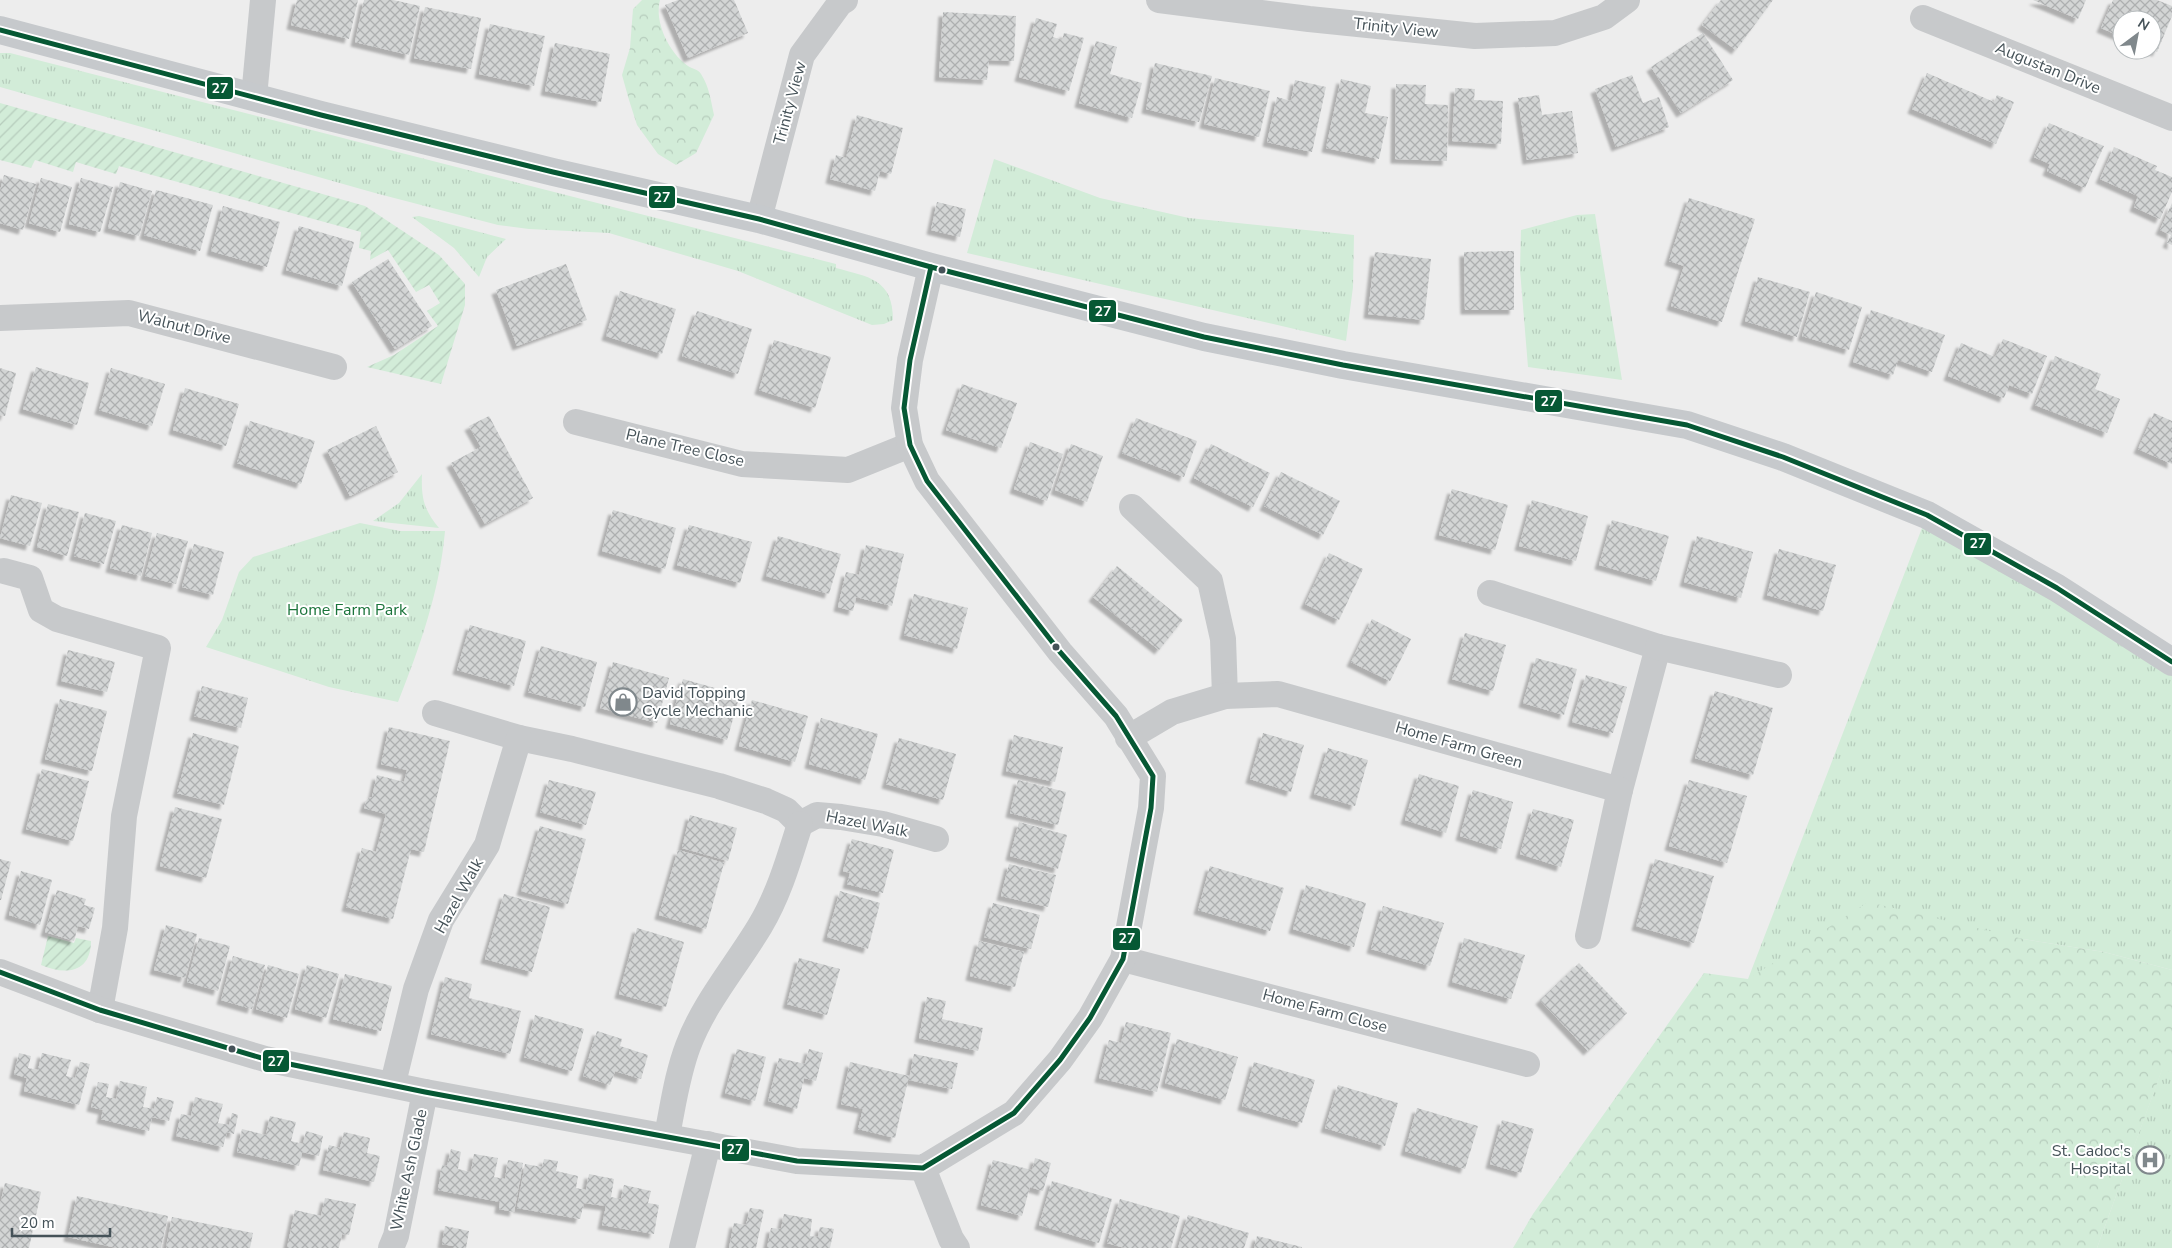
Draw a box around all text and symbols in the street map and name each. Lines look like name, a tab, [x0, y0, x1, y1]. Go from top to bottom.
north arrow	[2112, 10, 2162, 60]
street label: Trinity View	[1352, 13, 1440, 43]
text: N	[2134, 14, 2153, 35]
street label: Augustan Drive	[1992, 37, 2104, 99]
street label: Trinity View	[768, 58, 812, 147]
line badge: 27	[206, 76, 234, 100]
text: 27	[212, 79, 228, 98]
line badge: 27	[648, 185, 676, 209]
text: 27	[654, 188, 670, 207]
unlabelled marker	[937, 265, 947, 275]
line badge: 27	[1088, 299, 1117, 323]
text: 27	[1095, 302, 1111, 321]
street label: Walnut Drive	[135, 305, 233, 349]
line badge: 27	[1534, 389, 1563, 413]
text: 27	[1541, 392, 1557, 411]
street label: Plane Tree Close	[624, 424, 746, 472]
line badge: 27	[1963, 532, 1992, 556]
text: 27	[1970, 534, 1986, 553]
park label: Home Farm Park	[287, 599, 408, 621]
unlabelled marker	[1051, 642, 1061, 652]
place label: David Topping Cycle Mechanic	[642, 682, 753, 722]
shop icon: David Topping Cycle Mechanic	[608, 687, 638, 717]
street label: Home Farm Green	[1393, 716, 1525, 774]
street label: Hazel Walk	[824, 805, 911, 843]
street label: Hazel Walk	[429, 853, 489, 938]
line badge: 27	[1112, 927, 1141, 951]
text: 27	[1119, 929, 1135, 948]
street label: Home Farm Close	[1260, 984, 1390, 1038]
unlabelled marker	[227, 1044, 237, 1054]
line badge: 27	[262, 1049, 290, 1073]
text: 27	[268, 1052, 284, 1071]
street label: White Ash Glade	[385, 1107, 433, 1233]
line badge: 27	[721, 1138, 750, 1162]
text: 27	[727, 1140, 743, 1159]
place label: St. Cadoc's Hospital	[2052, 1140, 2131, 1180]
hospital icon: St. Cadoc's Hospital	[2135, 1145, 2165, 1175]
scale bar	[12, 1206, 110, 1238]
text: 20 m	[20, 1213, 55, 1233]

